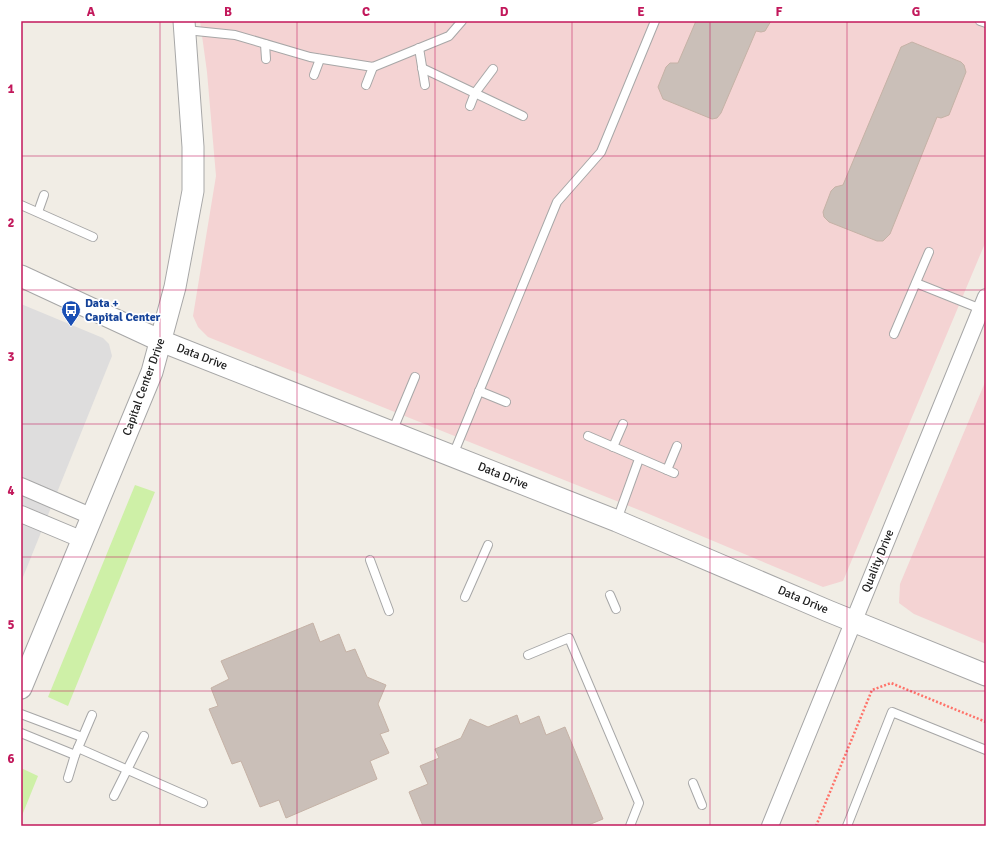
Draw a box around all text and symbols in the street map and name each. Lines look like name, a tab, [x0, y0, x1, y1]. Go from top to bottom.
text: A	[87, 4, 96, 20]
text: B	[224, 4, 232, 20]
text: C	[362, 4, 370, 20]
text: D	[500, 4, 509, 20]
text: E	[637, 4, 645, 20]
text: F	[776, 4, 783, 20]
text: G	[912, 4, 920, 20]
text: 1	[7, 81, 15, 97]
text: 2	[7, 215, 15, 231]
place label: Data + Capital Center	[85, 296, 161, 325]
bus stop icon: Data + Capital Center	[60, 299, 82, 327]
street label: Capital Center Drive	[119, 336, 169, 438]
street label: Data Drive	[174, 340, 230, 374]
text: 3	[7, 349, 15, 365]
street label: Data Drive	[475, 459, 531, 493]
text: 4	[7, 483, 15, 499]
street label: Quality Drive	[859, 527, 897, 595]
street label: Data Drive	[775, 583, 831, 617]
text: 5	[7, 617, 15, 633]
text: 6	[7, 751, 15, 767]

